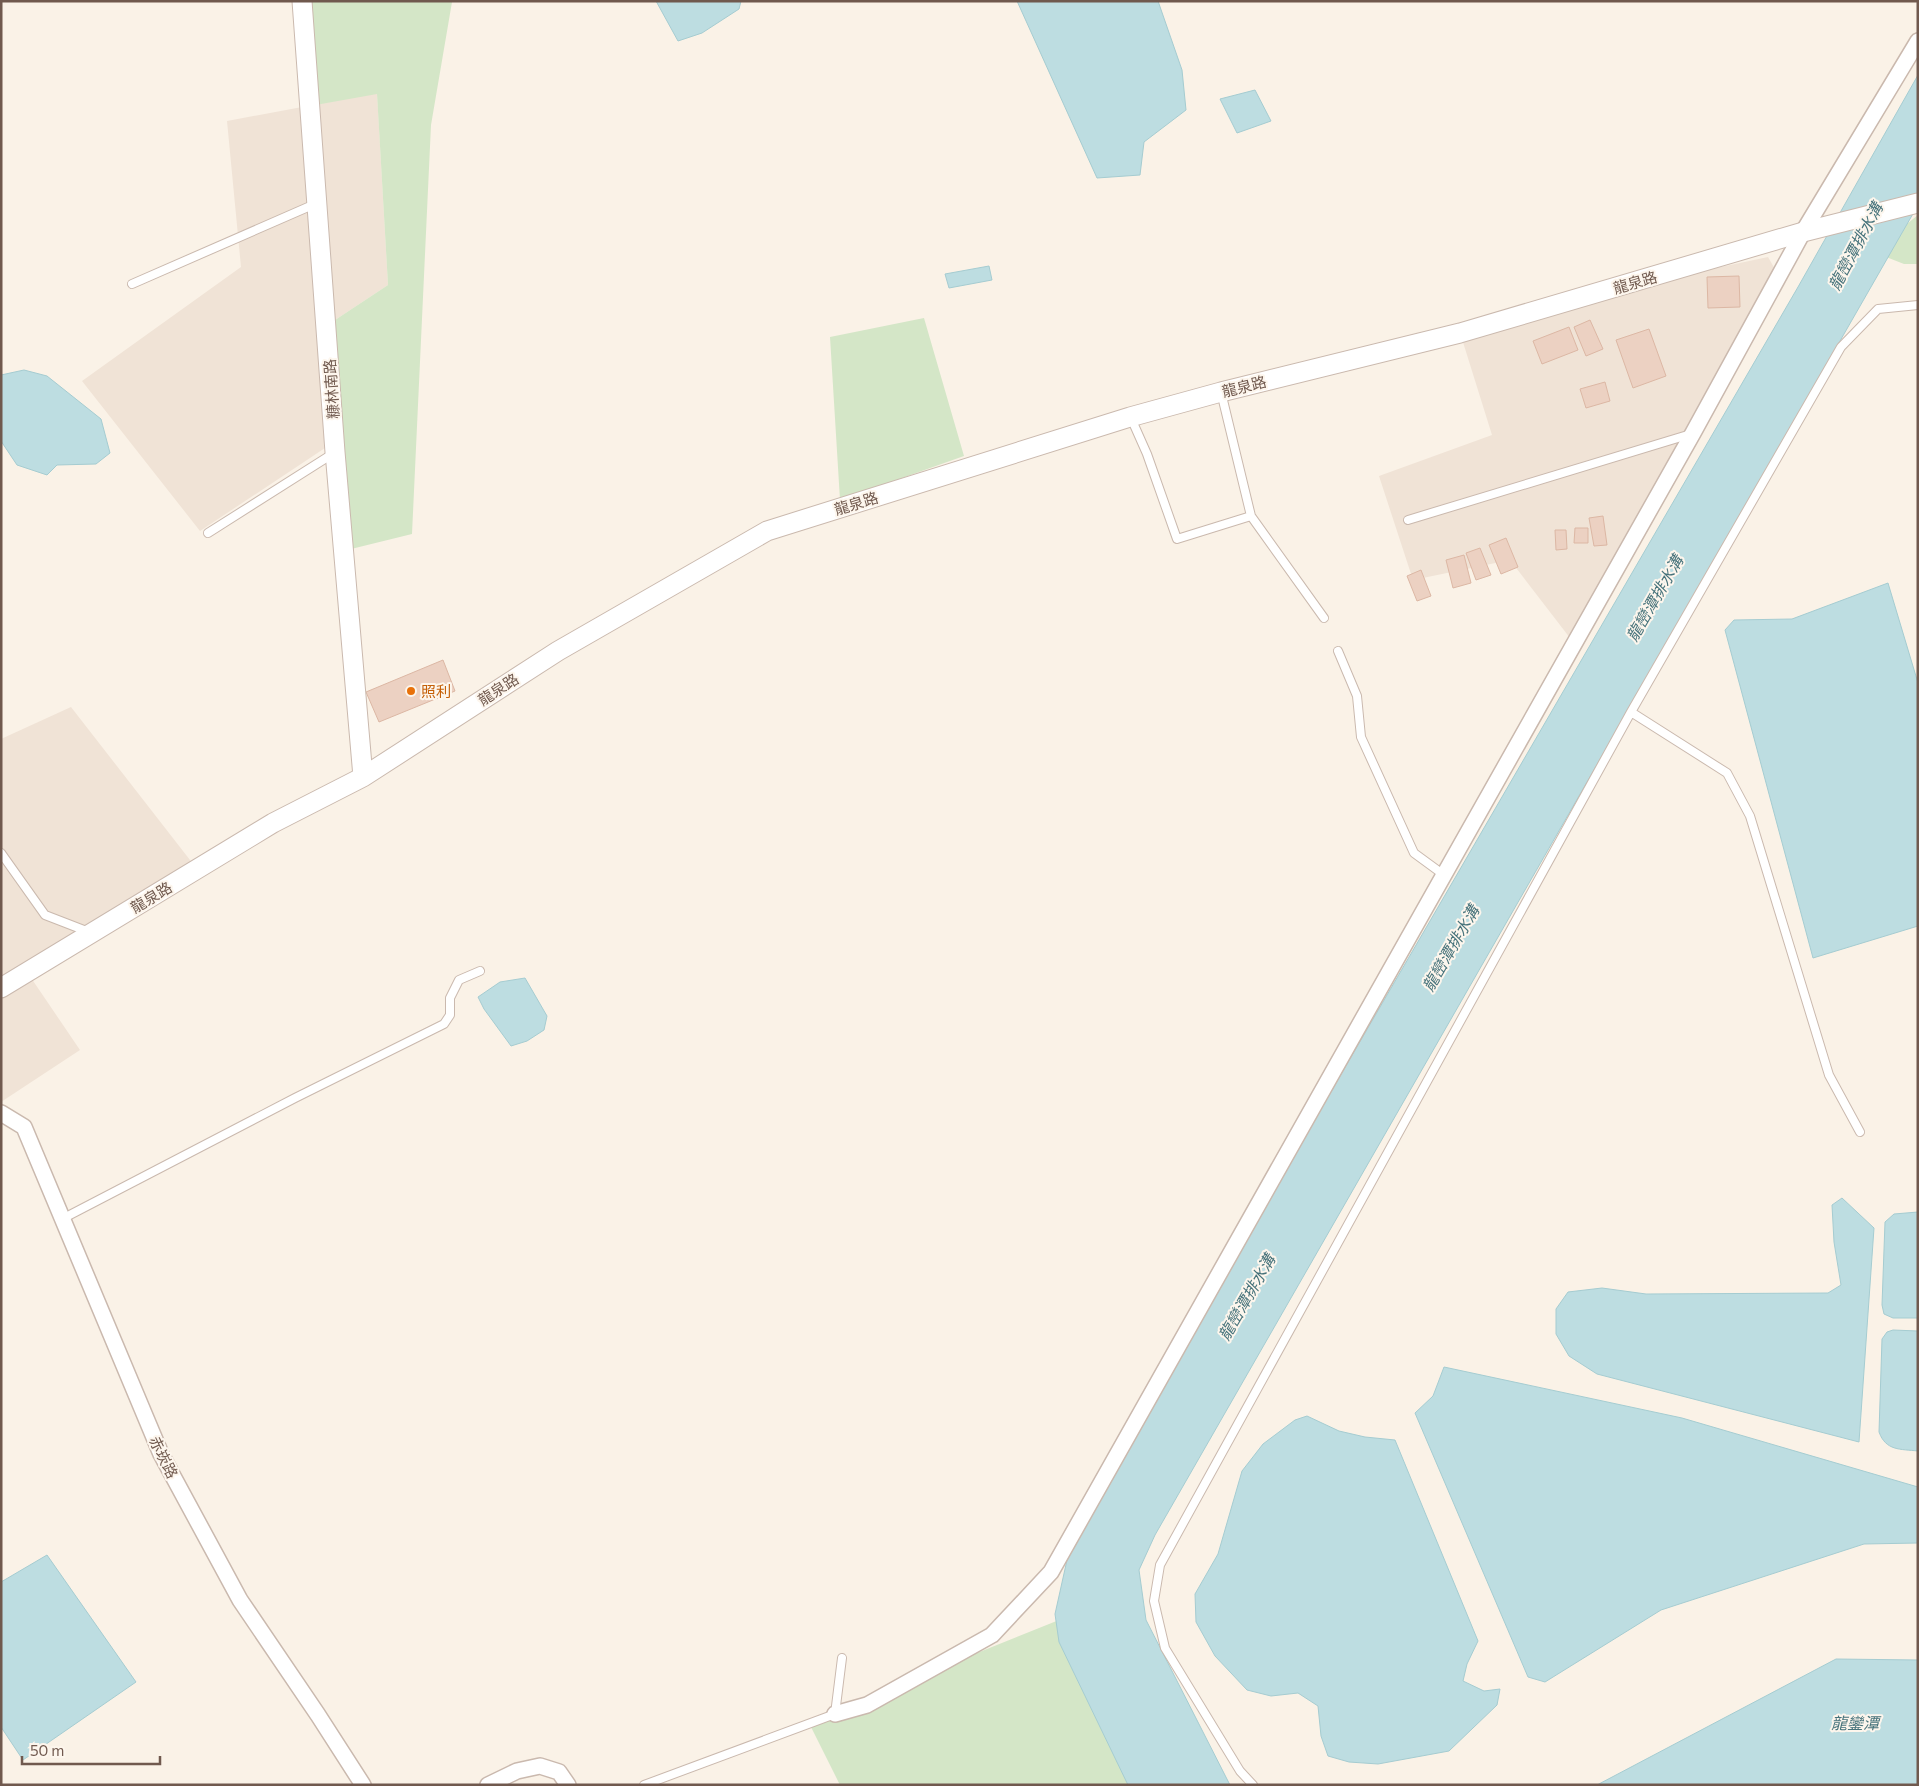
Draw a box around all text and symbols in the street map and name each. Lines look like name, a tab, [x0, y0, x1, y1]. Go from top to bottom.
water label: 龍巒潭排水溝	[1824, 197, 1887, 293]
street label: 龍泉路	[1611, 267, 1659, 297]
street label: 糠林南路	[320, 358, 342, 420]
street label: 龍泉路	[1220, 372, 1268, 400]
street label: 龍泉路	[832, 488, 880, 518]
water label: 龍巒潭排水溝	[1622, 550, 1687, 644]
street label: 龍泉路	[474, 669, 522, 709]
place label: 照利	[421, 682, 451, 700]
marker: 照利	[405, 685, 417, 697]
street label: 龍泉路	[127, 878, 175, 916]
water label: 龍巒潭排水溝	[1418, 900, 1483, 994]
water label: 龍巒潭排水溝	[1214, 1249, 1279, 1343]
street label: 赤崁路	[146, 1433, 182, 1481]
water label: 龍鑾潭	[1831, 1713, 1882, 1732]
scale bar	[22, 1734, 160, 1766]
text: 50 m	[30, 1741, 64, 1759]

